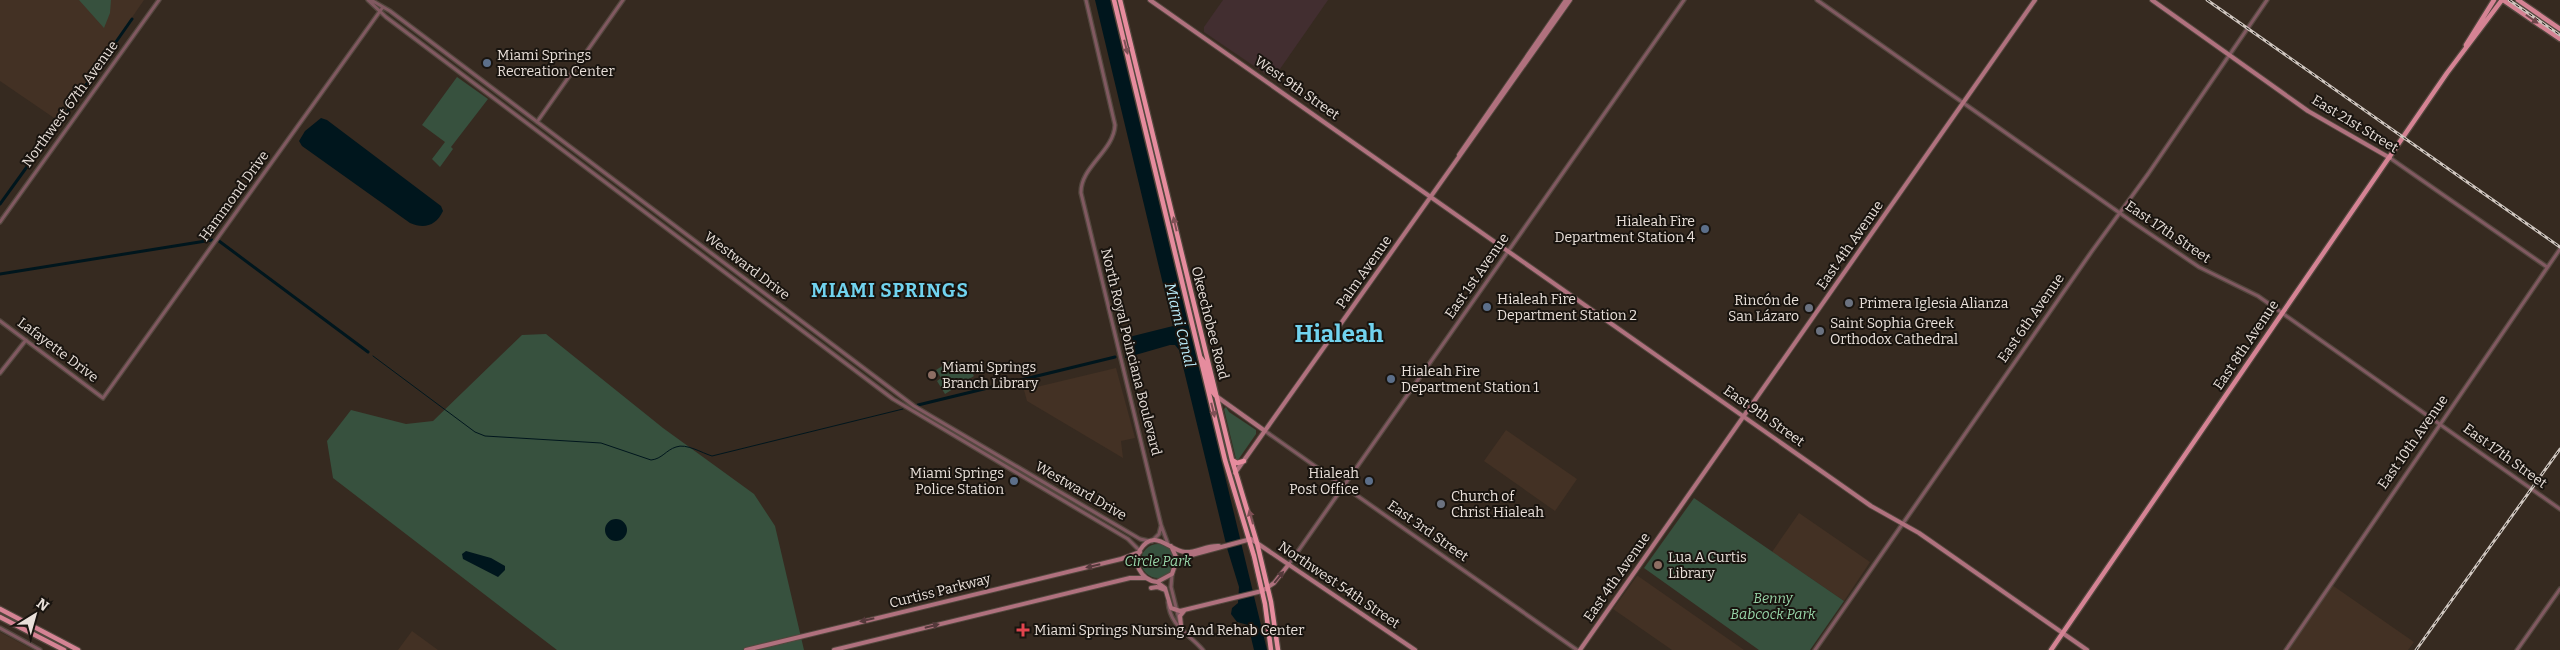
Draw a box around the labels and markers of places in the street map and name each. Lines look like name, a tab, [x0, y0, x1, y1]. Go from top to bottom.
place label: Miami Springs Recreation Center	[497, 47, 615, 80]
marker: Miami Springs Recreation Center	[481, 57, 493, 69]
place label: Hialeah Fire Department Station 4	[1554, 213, 1695, 246]
marker: Hialeah Fire Department Station 4	[1699, 223, 1711, 235]
place label: Hialeah Fire Department Station 2	[1497, 291, 1637, 324]
place label: Rincón de San Lázaro	[1728, 292, 1799, 325]
place label: Primera Iglesia Alianza	[1859, 295, 2009, 312]
marker: Primera Iglesia Alianza	[1843, 297, 1855, 309]
marker: Hialeah Fire Department Station 2	[1481, 301, 1493, 313]
marker: Rincón de San Lázaro	[1803, 302, 1815, 314]
place label: Saint Sophia Greek Orthodox Cathedral	[1830, 315, 1958, 348]
marker: Saint Sophia Greek Orthodox Cathedral	[1814, 325, 1826, 337]
place label: Miami Springs Branch Library	[942, 359, 1039, 392]
place label: Hialeah Fire Department Station 1	[1401, 363, 1539, 396]
marker: Miami Springs Branch Library	[926, 369, 938, 381]
marker: Hialeah Fire Department Station 1	[1385, 373, 1397, 385]
place label: Miami Springs Police Station	[910, 465, 1004, 498]
place label: Hialeah Post Office	[1289, 465, 1359, 498]
marker: Miami Springs Police Station	[1008, 475, 1020, 487]
marker: Hialeah Post Office	[1363, 475, 1375, 487]
place label: Church of Christ Hialeah	[1451, 488, 1544, 521]
marker: Church of Christ Hialeah	[1435, 498, 1447, 510]
place label: Lua A Curtis Library	[1668, 549, 1747, 582]
marker: Lua A Curtis Library	[1652, 559, 1664, 571]
place label: Miami Springs Nursing And Rehab Center	[1034, 622, 1304, 639]
marker: Miami Springs Nursing And Rehab Center	[1016, 623, 1030, 637]

